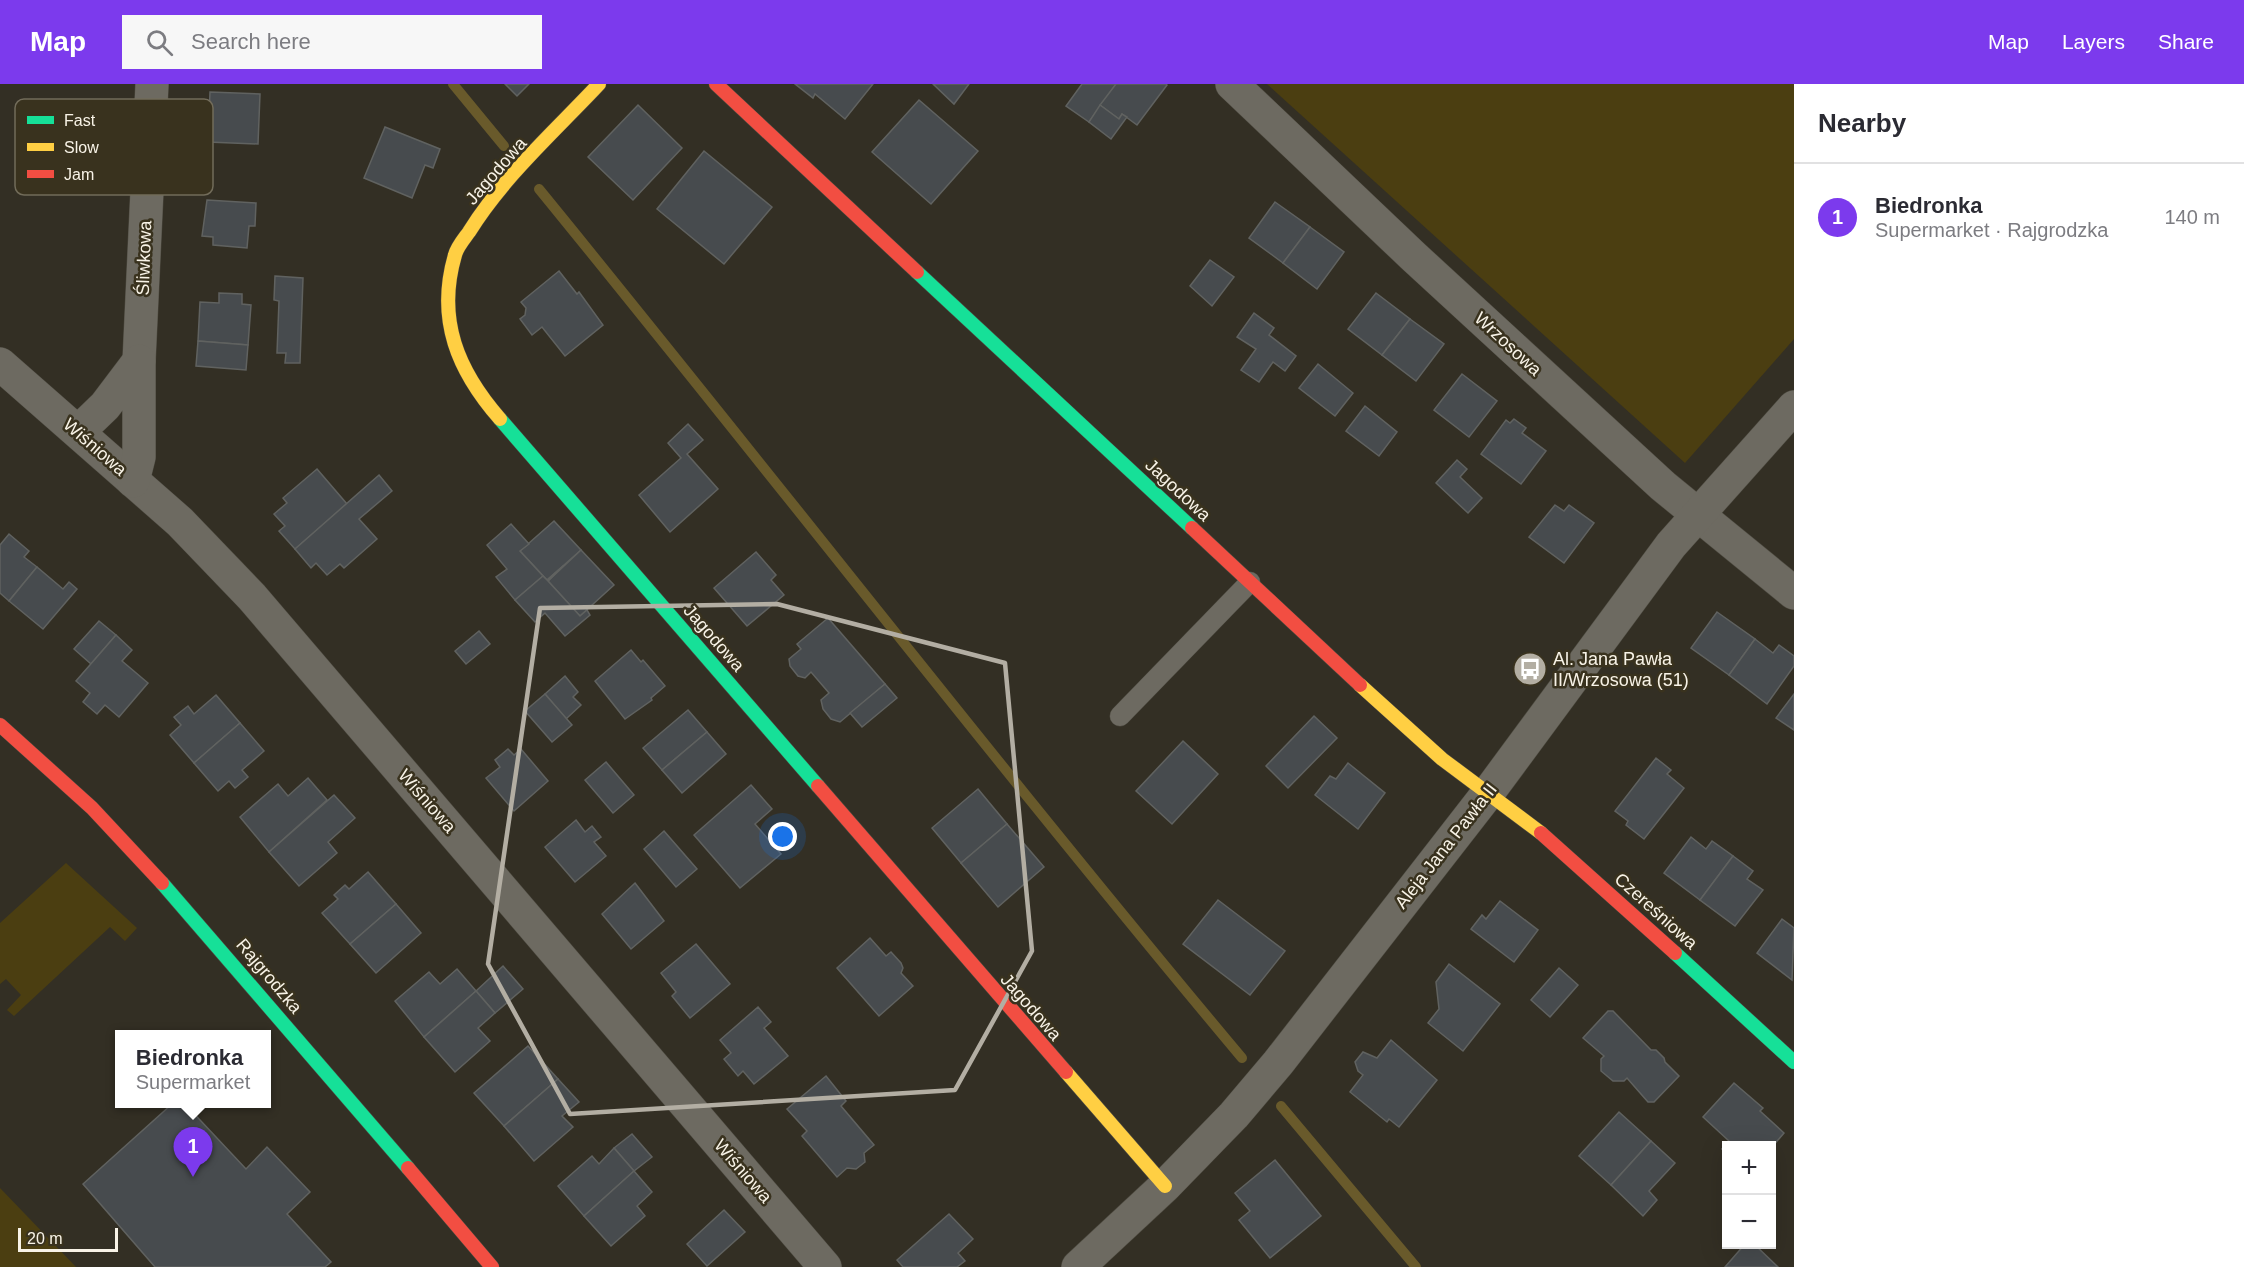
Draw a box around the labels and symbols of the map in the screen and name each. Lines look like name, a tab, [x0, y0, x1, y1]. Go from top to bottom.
legend	[15, 99, 213, 195]
text: Fast	[64, 112, 96, 129]
street label: Jagodowa	[462, 133, 531, 209]
text: Slow	[64, 139, 99, 156]
text: Jam	[64, 166, 94, 183]
street label: Śliwkowa	[132, 219, 155, 296]
street label: Wrzosowa	[1471, 308, 1546, 381]
street label: Wiśniowa	[59, 414, 131, 480]
street label: Jagodowa	[1141, 455, 1216, 526]
street label: Jagodowa	[680, 600, 749, 676]
place label: Al. Jana Pawła II/Wrzosowa (51)	[1553, 649, 1689, 690]
bus stop icon: Al. Jana Pawła II/Wrzosowa (51)	[1512, 651, 1548, 687]
street label: Wiśniowa	[394, 765, 460, 837]
street label: Aleja Jana Pawła II	[1391, 780, 1501, 912]
your location	[768, 822, 797, 851]
street label: Czereśniowa	[1611, 869, 1702, 954]
street label: Rajgrodzka	[232, 935, 307, 1018]
street label: Jagodowa	[997, 969, 1066, 1045]
pin: 1	[174, 1128, 212, 1177]
street label: Wiśniowa	[710, 1135, 776, 1207]
scale bar	[18, 1225, 118, 1252]

